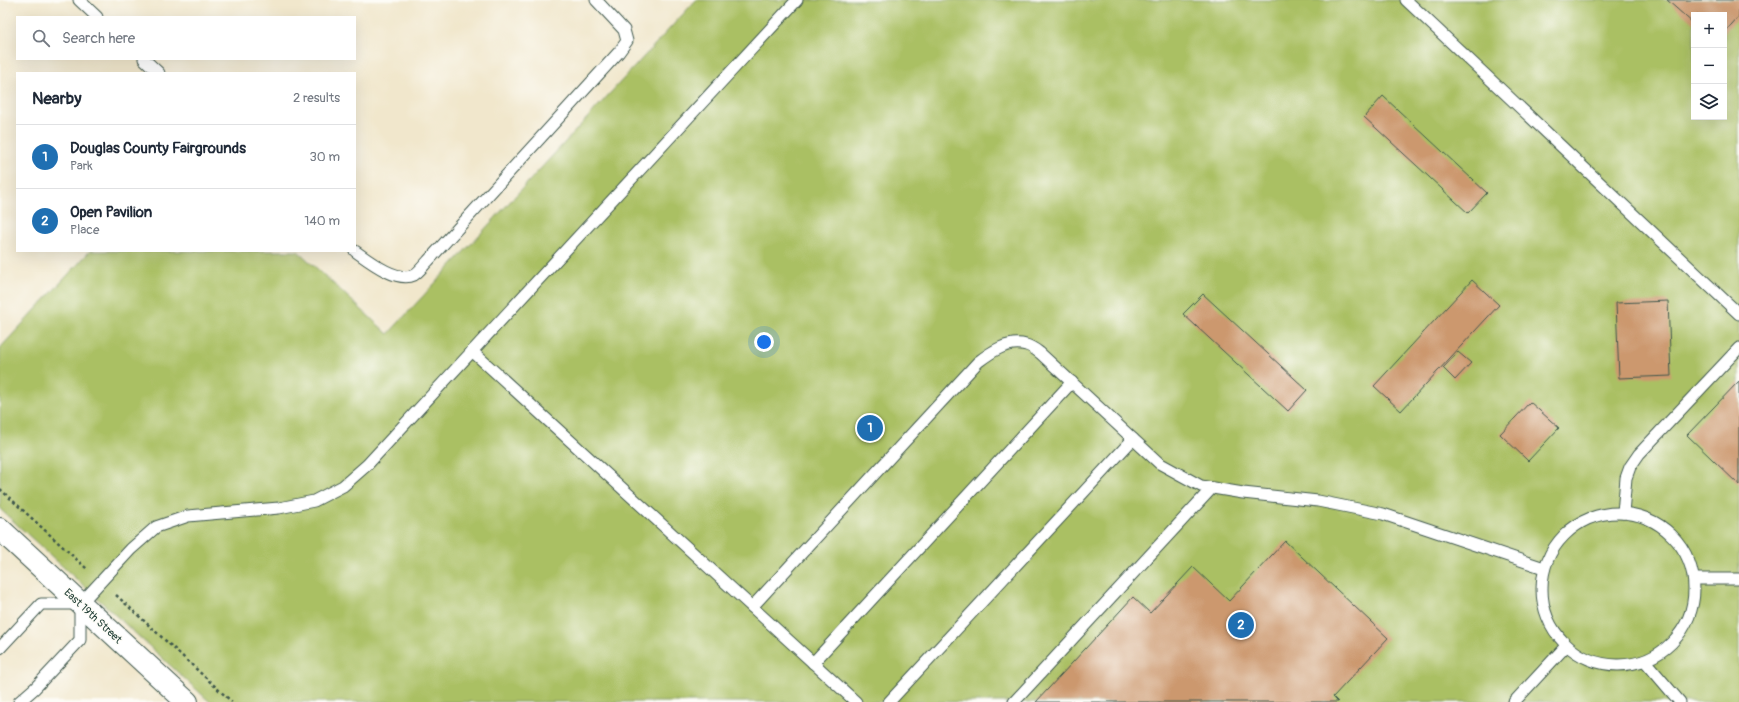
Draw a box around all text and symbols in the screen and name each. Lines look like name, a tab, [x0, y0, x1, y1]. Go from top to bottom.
map controls	[1691, 12, 1727, 120]
button: +	[1691, 12, 1727, 48]
search box	[16, 16, 356, 60]
icon: search	[30, 27, 52, 49]
text: Search here	[62, 29, 135, 48]
button: −	[1691, 48, 1727, 84]
button: layers	[1691, 84, 1727, 120]
text: Nearby	[32, 88, 81, 109]
text: 2 results	[293, 90, 340, 106]
text: Douglas County Fairgrounds	[70, 139, 246, 158]
text: 1	[42, 149, 48, 165]
text: 30 m	[310, 149, 340, 165]
text: Park	[70, 158, 93, 174]
text: Open Pavilion	[70, 203, 152, 222]
text: 2	[41, 213, 49, 229]
text: 140 m	[304, 213, 340, 229]
text: Place	[70, 222, 99, 238]
your location	[754, 332, 774, 352]
pin: 1	[857, 413, 883, 443]
street label: East 19th Street	[61, 586, 125, 646]
pin: 2	[1228, 610, 1254, 640]

